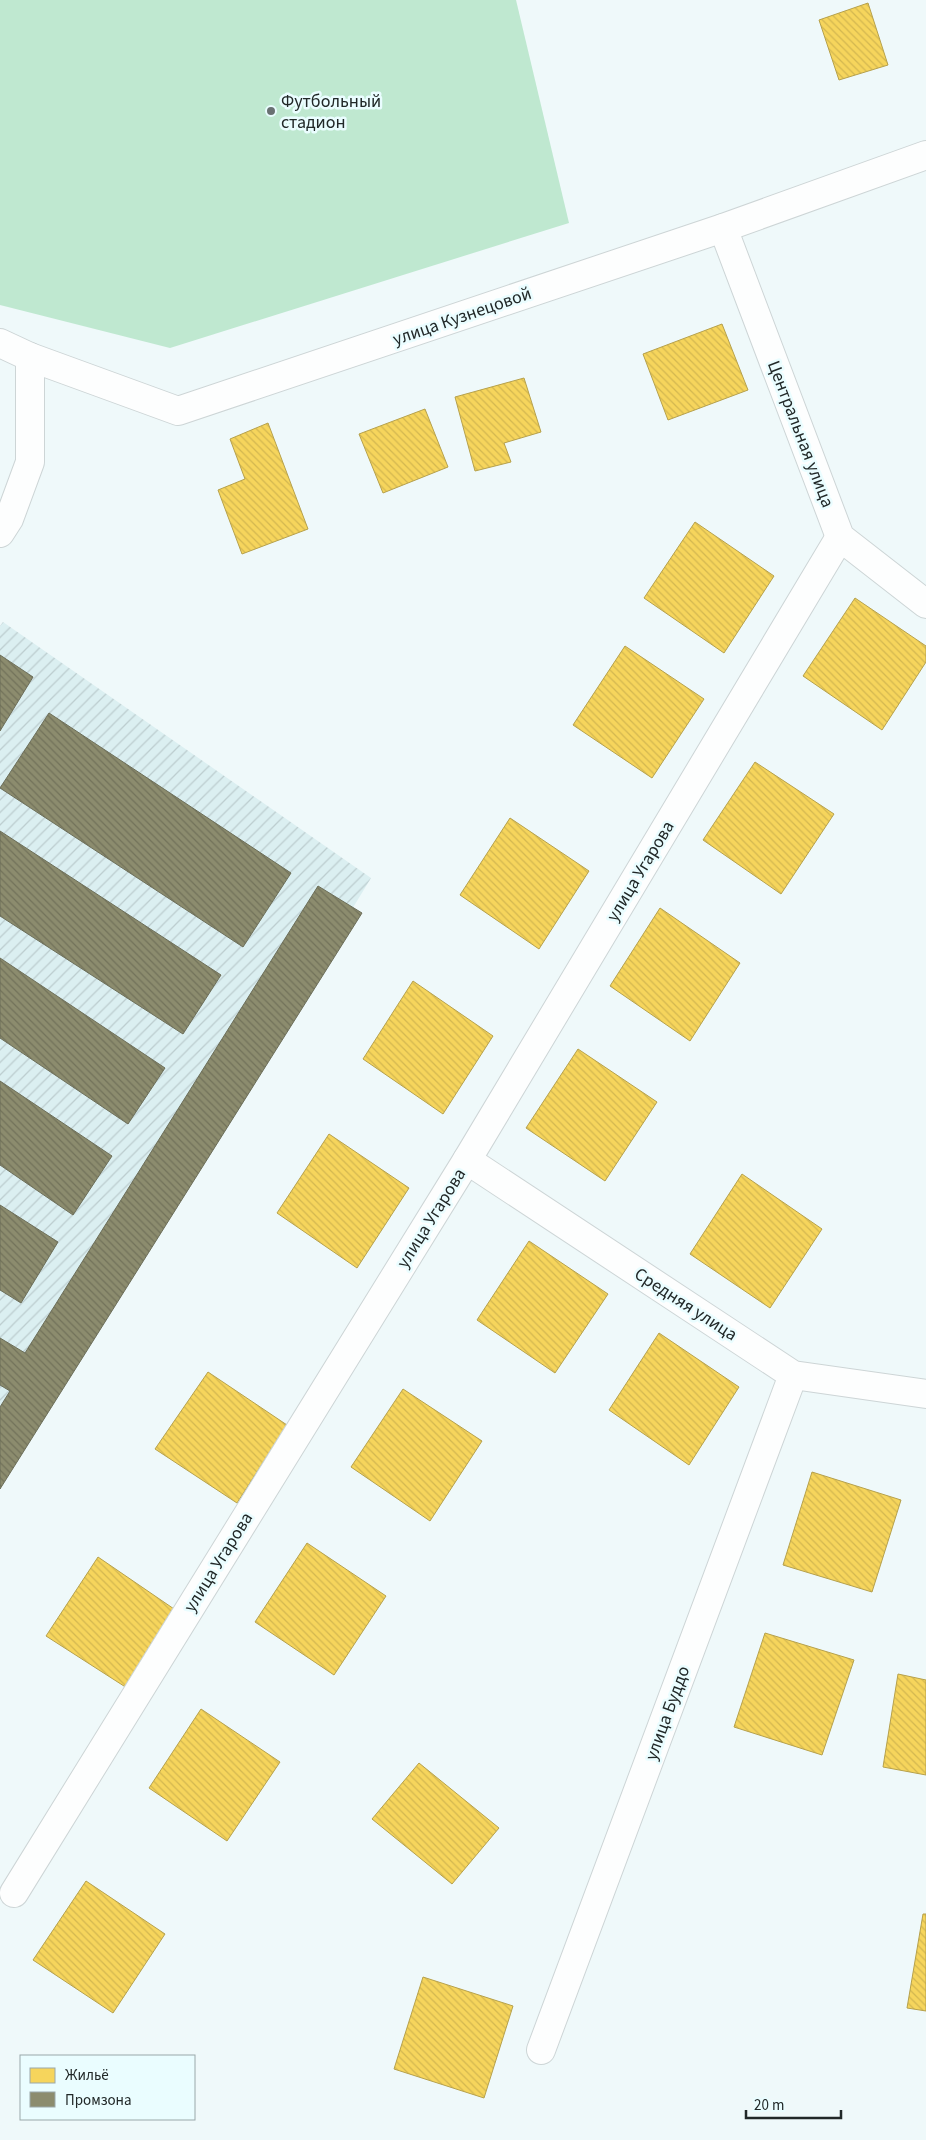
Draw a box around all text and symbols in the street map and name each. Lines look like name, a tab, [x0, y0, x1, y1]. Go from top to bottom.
place label: Футбольный стадион	[281, 89, 381, 135]
marker: Футбольный стадион	[265, 105, 277, 117]
street label: улица Кузнецовой	[389, 281, 535, 352]
street label: Центральная улица	[761, 357, 840, 511]
street label: улица Угарова	[601, 816, 680, 926]
street label: улица Угарова	[391, 1164, 472, 1273]
street label: Средняя улица	[629, 1262, 742, 1347]
street label: улица Угарова	[178, 1508, 259, 1617]
street label: улица Буддо	[639, 1662, 696, 1764]
legend	[20, 2055, 195, 2120]
text: Жильё	[65, 2065, 109, 2086]
scale bar	[746, 2088, 841, 2120]
text: Промзона	[65, 2090, 132, 2111]
text: 20 m	[754, 2095, 784, 2116]

